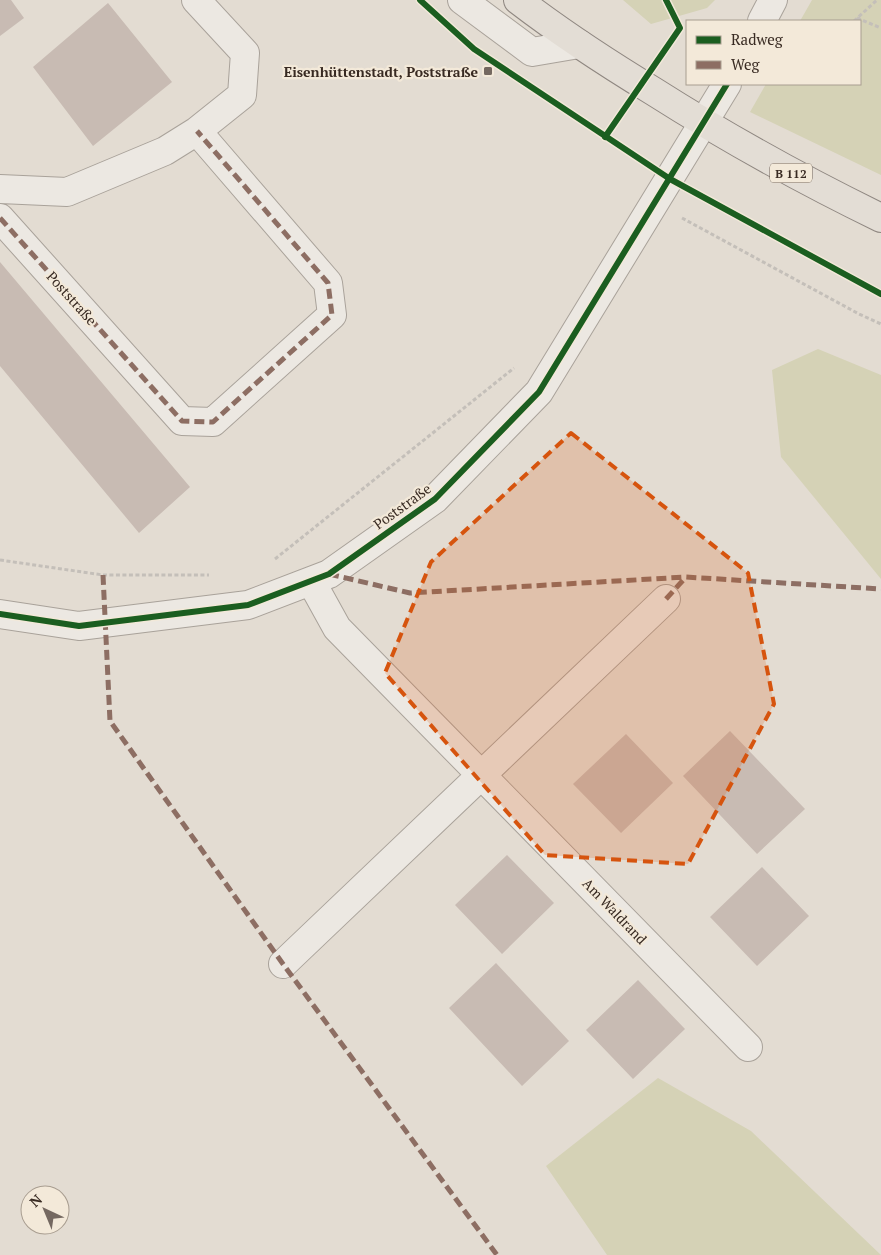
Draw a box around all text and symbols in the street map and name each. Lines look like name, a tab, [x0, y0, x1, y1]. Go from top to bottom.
legend	[686, 20, 861, 85]
text: Radweg	[731, 29, 784, 49]
text: Weg	[731, 54, 761, 74]
place label: Eisenhüttenstadt, Poststraße	[284, 62, 478, 81]
marker: Eisenhüttenstadt, Poststraße	[482, 65, 494, 77]
road number: B 112	[770, 164, 812, 182]
street label: Poststraße	[43, 267, 101, 329]
street label: Poststraße	[369, 479, 435, 533]
street label: Am Waldrand	[579, 874, 651, 948]
north arrow	[20, 1185, 70, 1235]
text: N	[25, 1190, 46, 1211]

